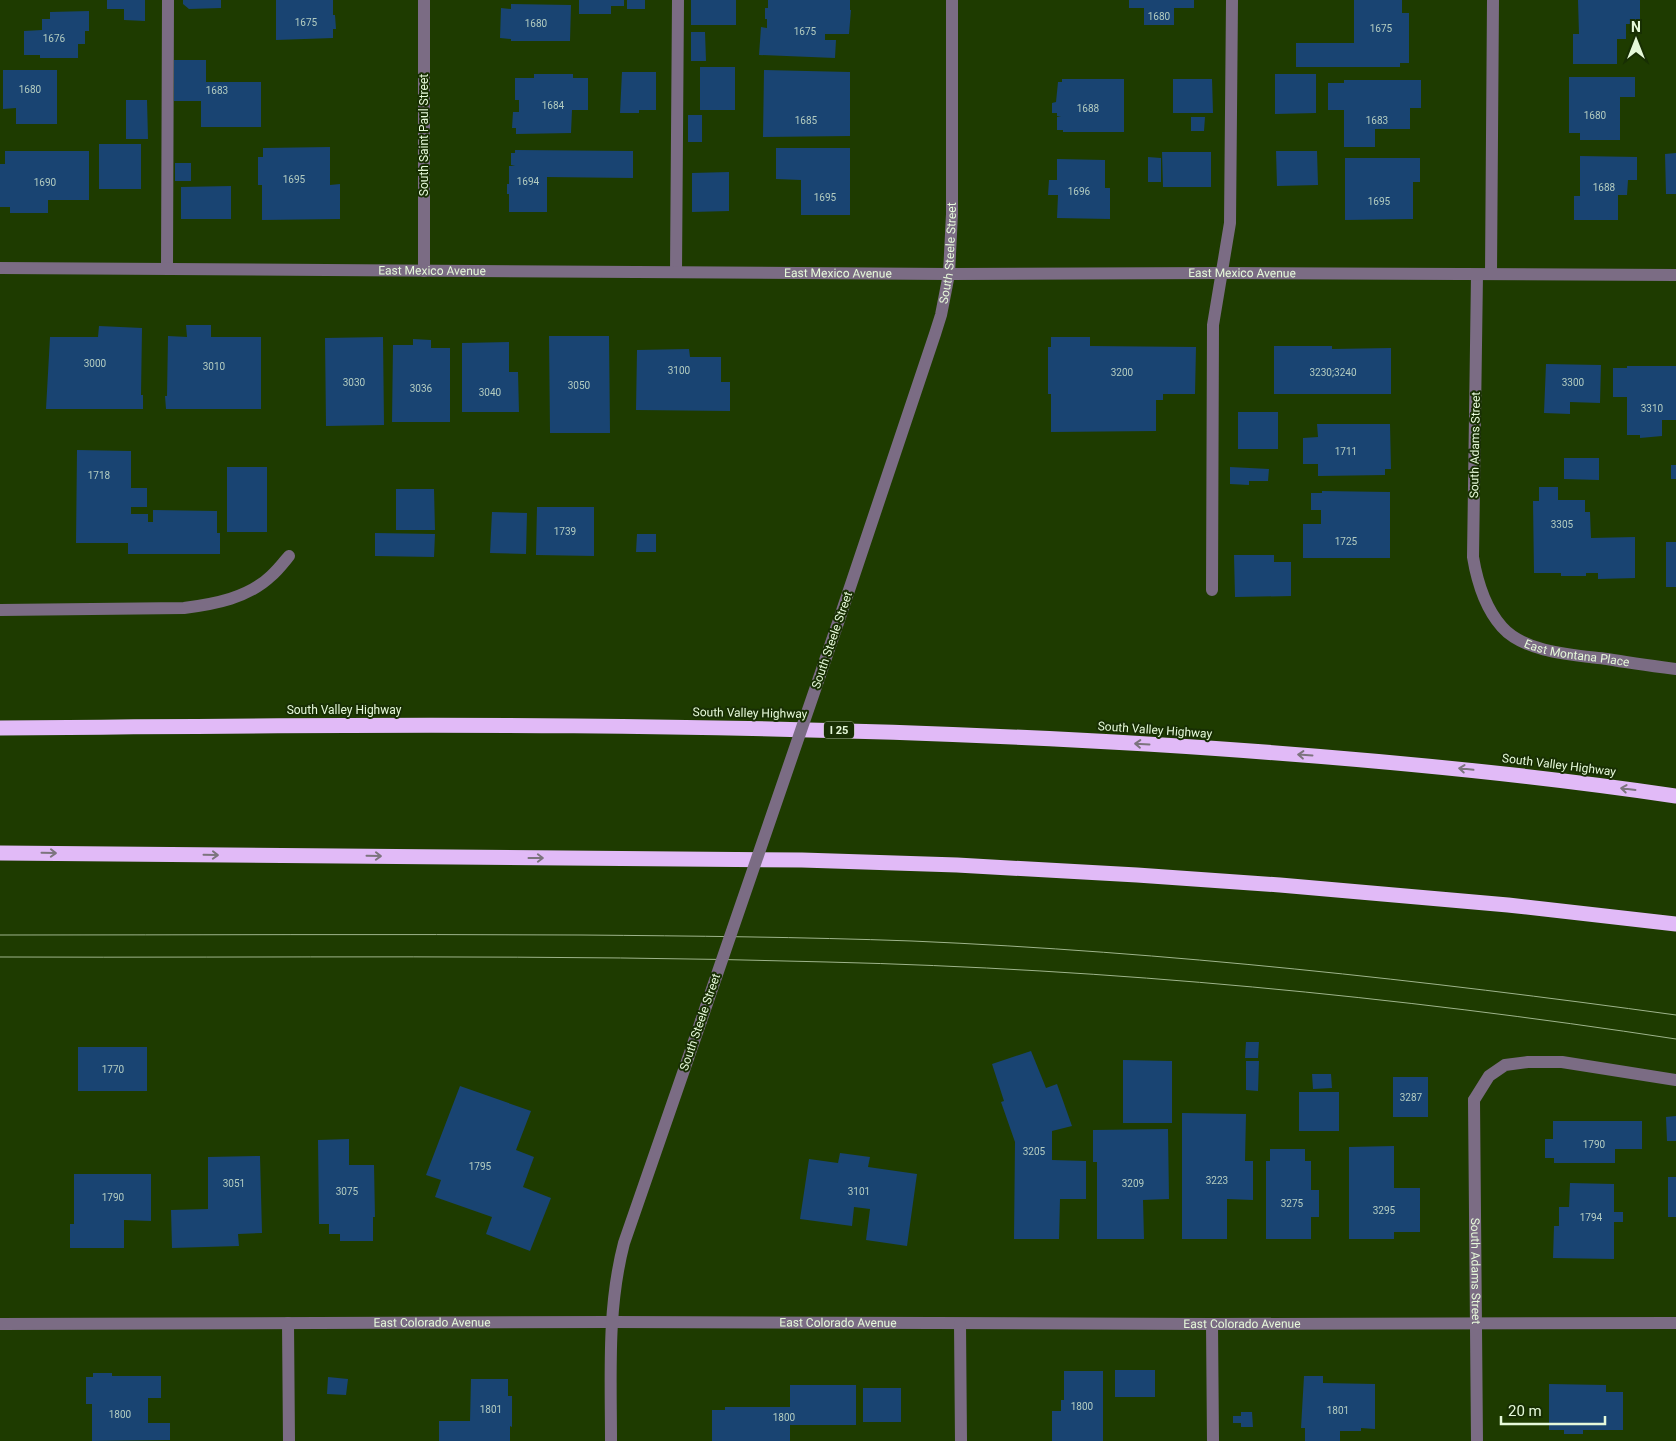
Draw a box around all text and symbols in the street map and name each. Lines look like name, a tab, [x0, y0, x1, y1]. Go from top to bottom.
house number: 1680	[1148, 11, 1171, 22]
north arrow	[1611, 15, 1661, 65]
house number: 1675	[295, 17, 318, 28]
house number: 1680	[525, 18, 548, 29]
text: N	[1631, 19, 1641, 35]
house number: 1675	[1370, 23, 1393, 34]
house number: 1675	[794, 26, 817, 37]
house number: 1676	[43, 33, 66, 44]
street label: South Saint Paul Street	[417, 74, 431, 196]
house number: 1680	[19, 84, 42, 95]
house number: 1683	[206, 85, 228, 96]
house number: 1684	[542, 100, 565, 111]
house number: 1688	[1077, 103, 1100, 114]
house number: 1680	[1584, 110, 1607, 121]
house number: 1685	[795, 115, 818, 126]
house number: 1683	[1366, 115, 1388, 126]
house number: 1695	[283, 174, 306, 185]
house number: 1694	[517, 176, 540, 187]
house number: 1690	[34, 177, 57, 188]
house number: 1688	[1593, 182, 1616, 193]
house number: 1696	[1068, 186, 1091, 197]
house number: 1695	[814, 192, 837, 203]
house number: 1695	[1368, 196, 1391, 207]
street label: South Steele Street	[936, 202, 959, 305]
street label: East Mexico Avenue	[378, 263, 486, 278]
street label: East Mexico Avenue	[784, 266, 892, 281]
street label: East Mexico Avenue	[1188, 266, 1296, 280]
house number: 3000	[84, 358, 107, 369]
house number: 3010	[203, 361, 226, 372]
house number: 3100	[668, 365, 691, 376]
house number: 3200	[1111, 367, 1134, 378]
house number: 3230;3240	[1309, 367, 1357, 378]
house number: 3030	[343, 377, 366, 388]
house number: 3300	[1562, 377, 1585, 388]
house number: 3050	[568, 380, 591, 391]
house number: 3036	[410, 383, 433, 394]
house number: 3040	[479, 387, 502, 398]
street label: South Adams Street	[1467, 392, 1483, 498]
house number: 3310	[1641, 403, 1664, 414]
house number: 1711	[1335, 446, 1357, 457]
house number: 1718	[88, 470, 111, 481]
house number: 3305	[1551, 519, 1574, 530]
house number: 1739	[554, 526, 576, 537]
house number: 1725	[1335, 536, 1358, 547]
street label: South Steele Street	[809, 590, 855, 690]
street label: East Montana Place	[1522, 636, 1630, 670]
street label: South Valley Highway	[287, 703, 402, 717]
street label: South Valley Highway	[693, 705, 808, 721]
street label: South Valley Highway	[1097, 719, 1213, 741]
road number: I 25	[824, 722, 854, 738]
one-way arrow	[1135, 739, 1151, 748]
one-way arrow	[1297, 750, 1313, 759]
street label: South Valley Highway	[1501, 751, 1617, 779]
one-way arrow	[1459, 764, 1475, 774]
one-way arrow	[1620, 784, 1636, 794]
one-way arrow	[40, 849, 56, 858]
one-way arrow	[202, 850, 219, 860]
one-way arrow	[365, 852, 381, 861]
one-way arrow	[528, 853, 544, 863]
street label: South Steele Street	[677, 972, 723, 1072]
house number: 1770	[102, 1064, 125, 1075]
house number: 3287	[1400, 1092, 1423, 1103]
house number: 1790	[1583, 1139, 1606, 1150]
house number: 3205	[1023, 1146, 1046, 1157]
house number: 1795	[469, 1161, 492, 1172]
house number: 3223	[1206, 1175, 1228, 1186]
house number: 3051	[223, 1178, 245, 1189]
house number: 3209	[1122, 1178, 1144, 1189]
house number: 3075	[336, 1186, 359, 1197]
house number: 3101	[848, 1186, 870, 1197]
house number: 1790	[102, 1192, 125, 1203]
house number: 3275	[1281, 1198, 1304, 1209]
house number: 3295	[1373, 1205, 1396, 1216]
house number: 1794	[1580, 1212, 1603, 1223]
street label: South Adams Street	[1468, 1218, 1483, 1324]
street label: East Colorado Avenue	[373, 1315, 491, 1330]
street label: East Colorado Avenue	[779, 1316, 897, 1330]
street label: East Colorado Avenue	[1183, 1317, 1301, 1331]
scale bar	[1501, 1394, 1605, 1426]
house number: 1800	[1071, 1401, 1094, 1412]
text: 20 m	[1508, 1402, 1542, 1420]
house number: 1801	[480, 1404, 502, 1415]
house number: 1801	[1327, 1405, 1349, 1416]
house number: 1800	[109, 1409, 132, 1420]
house number: 1800	[773, 1412, 796, 1423]

